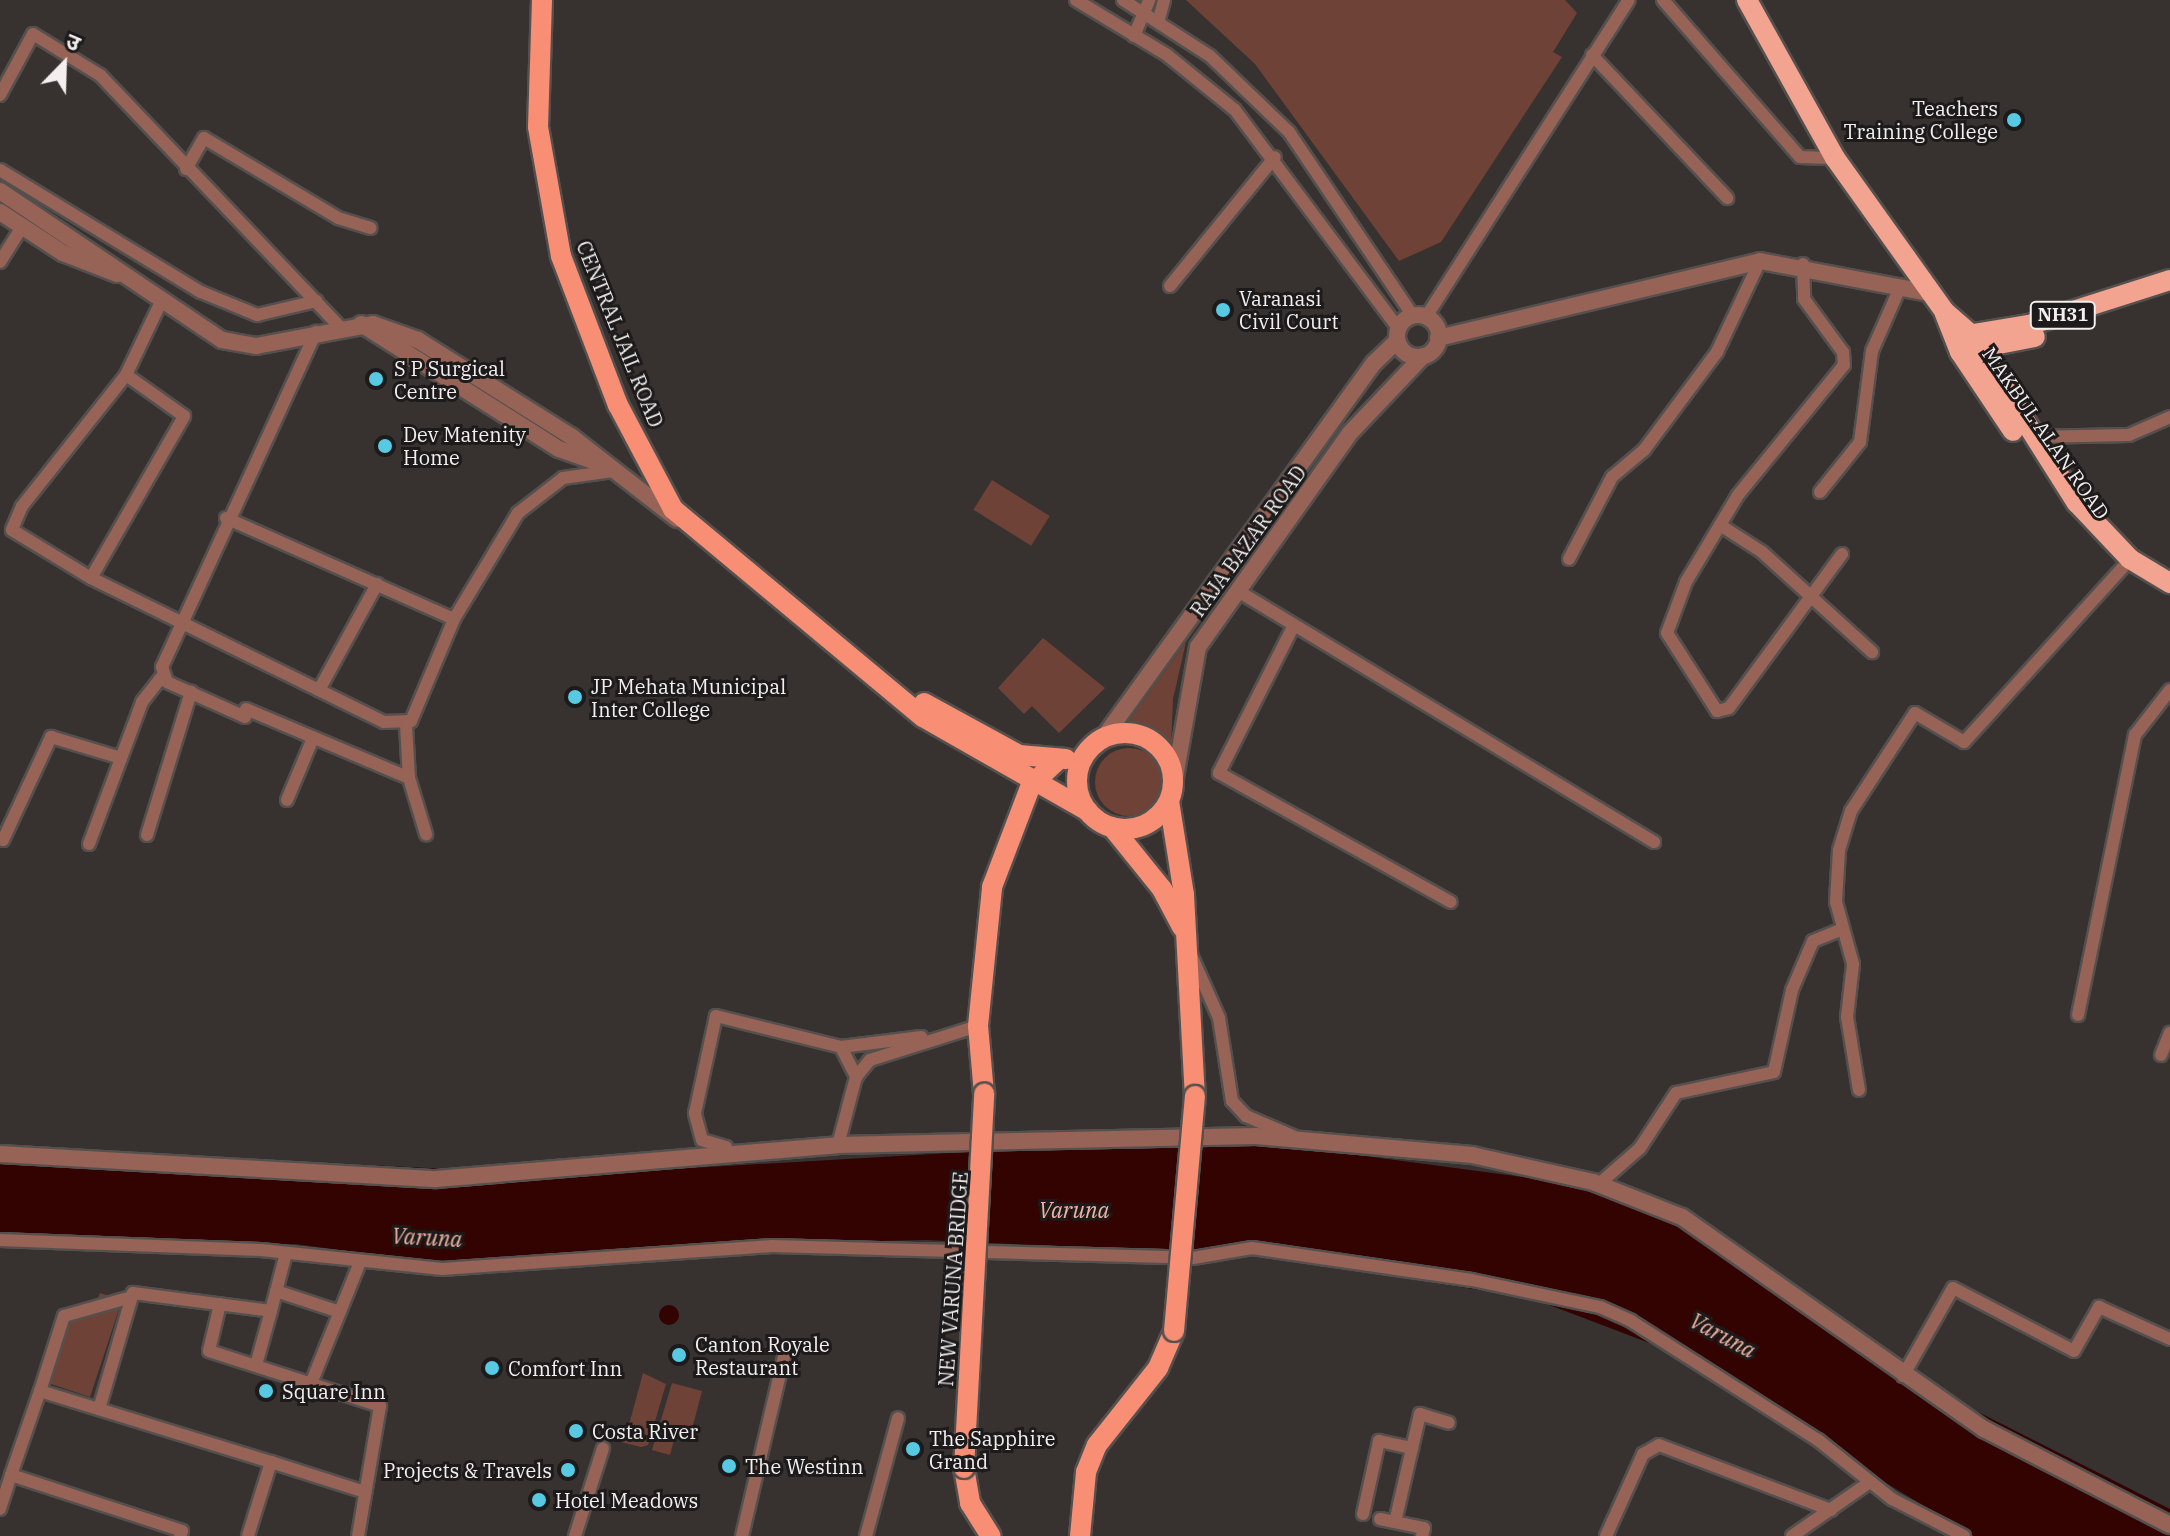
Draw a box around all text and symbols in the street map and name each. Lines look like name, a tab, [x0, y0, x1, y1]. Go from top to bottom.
north arrow	[24, 24, 104, 104]
text: उ	[62, 26, 85, 57]
place label: Teachers Training College	[1844, 96, 1998, 143]
marker: Teachers Training College	[2005, 111, 2023, 129]
street label: CENTRAL JAIL ROAD	[572, 237, 668, 431]
place label: Varanasi Civil Court	[1239, 286, 1338, 333]
marker: Varanasi Civil Court	[1214, 301, 1232, 319]
road number: NH31	[2029, 301, 2097, 329]
street label: MAKBUL ALAN ROAD	[1978, 342, 2114, 524]
place label: S P Surgical Centre	[394, 356, 505, 403]
marker: S P Surgical Centre	[365, 368, 387, 390]
place label: Dev Matenity Home	[403, 422, 526, 469]
marker: Dev Matenity Home	[374, 435, 396, 457]
street label: RAJA BAZAR ROAD	[1185, 461, 1311, 621]
place label: JP Mehata Municipal Inter College	[591, 674, 786, 721]
marker: JP Mehata Municipal Inter College	[566, 688, 584, 706]
street label: NEW VARUNA BRIDGE	[934, 1171, 972, 1387]
water label: Varuna	[1039, 1197, 1109, 1223]
water label: Varuna	[391, 1222, 463, 1252]
water label: Varuna	[1686, 1307, 1760, 1363]
place label: Canton Royale Restaurant	[695, 1332, 830, 1379]
marker: Canton Royale Restaurant	[670, 1346, 688, 1364]
place label: Comfort Inn	[508, 1356, 622, 1380]
marker: Comfort Inn	[483, 1359, 501, 1377]
place label: Square Inn	[282, 1379, 386, 1403]
marker: Square Inn	[257, 1382, 275, 1400]
place label: Costa River	[592, 1419, 698, 1443]
marker: Costa River	[567, 1422, 585, 1440]
place label: The Sapphire Grand	[929, 1426, 1055, 1473]
marker: The Sapphire Grand	[904, 1440, 922, 1458]
place label: The Westinn	[745, 1454, 864, 1478]
marker: The Westinn	[720, 1457, 738, 1475]
place label: Projects & Travels	[383, 1458, 552, 1482]
marker: Projects & Travels	[559, 1461, 577, 1479]
place label: Hotel Meadows	[555, 1488, 698, 1512]
marker: Hotel Meadows	[530, 1491, 548, 1509]

